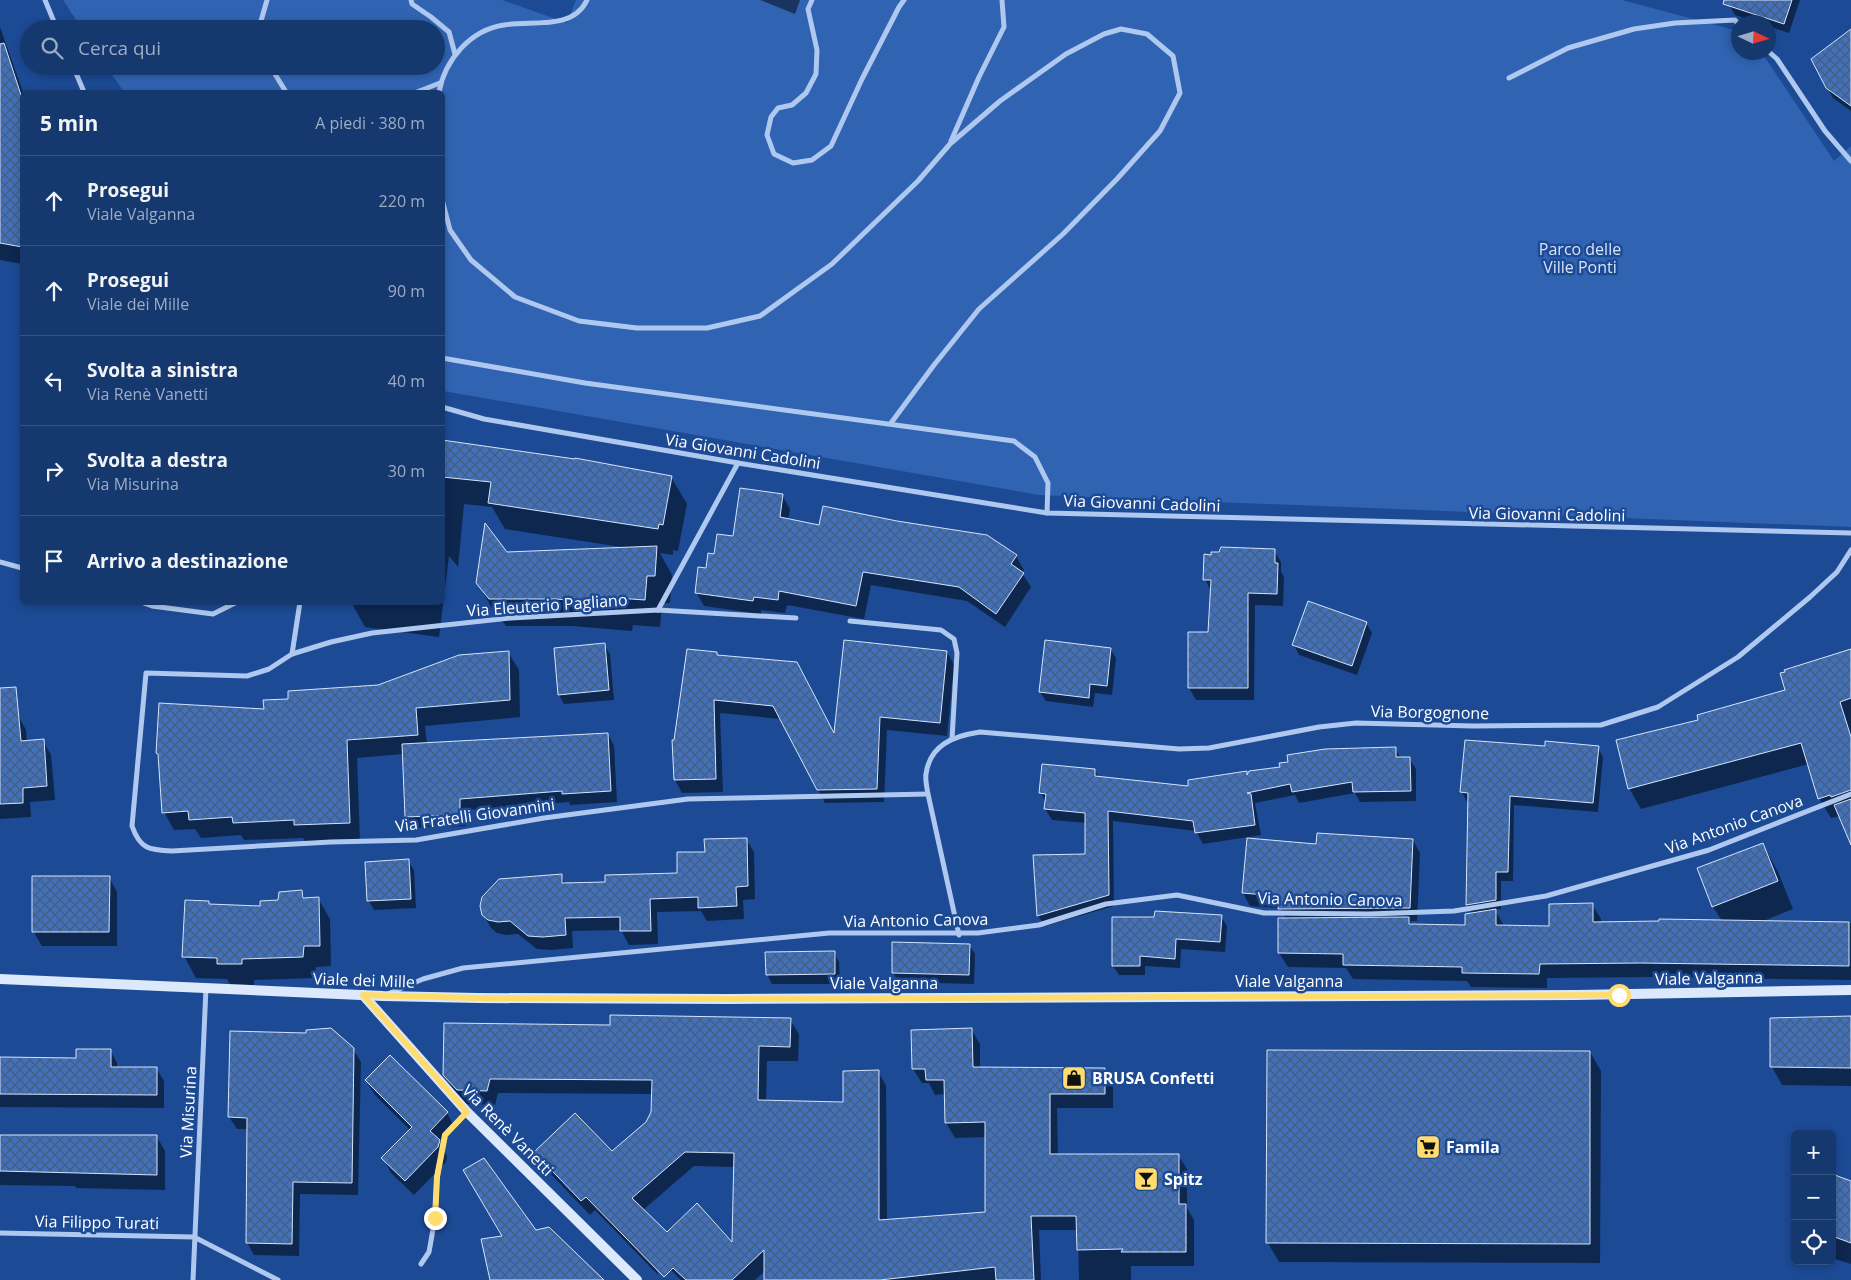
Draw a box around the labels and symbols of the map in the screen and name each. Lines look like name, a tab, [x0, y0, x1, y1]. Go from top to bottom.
north arrow	[1731, 15, 1776, 60]
park label: Parco delle Ville Ponti	[1539, 238, 1621, 278]
street label: Via Giovanni Cadolini	[664, 428, 822, 474]
street label: Via Giovanni Cadolini	[1063, 489, 1221, 517]
street label: Via Giovanni Cadolini	[1468, 502, 1626, 526]
street label: Via Eleuterio Pagliano	[466, 588, 628, 622]
street label: Via Borgognone	[1371, 700, 1489, 724]
street label: Via Antonio Canova	[1662, 789, 1806, 859]
street label: Via Fratelli Giovannini	[394, 793, 556, 837]
street label: Via Antonio Canova	[1257, 887, 1403, 911]
street label: Via Antonio Canova	[843, 908, 989, 932]
street label: Viale Valganna	[1655, 966, 1763, 990]
street label: Viale dei Mille	[313, 967, 415, 993]
street label: Viale Valganna	[1235, 970, 1343, 992]
street label: Viale Valganna	[830, 972, 938, 994]
route start	[1608, 984, 1631, 1007]
shop icon: BRUSA Confetti	[1061, 1065, 1087, 1091]
street label: Via Misurina	[175, 1066, 201, 1158]
place label: BRUSA Confetti	[1092, 1067, 1214, 1089]
street label: Via Renè Vanetti	[457, 1079, 559, 1181]
supermarket icon: Famila	[1415, 1134, 1441, 1160]
place label: Famila	[1446, 1136, 1500, 1158]
bar icon: Spitz	[1133, 1166, 1159, 1192]
place label: Spitz	[1164, 1168, 1203, 1190]
route end	[424, 1207, 447, 1230]
street label: Via Filippo Turati	[35, 1210, 159, 1234]

